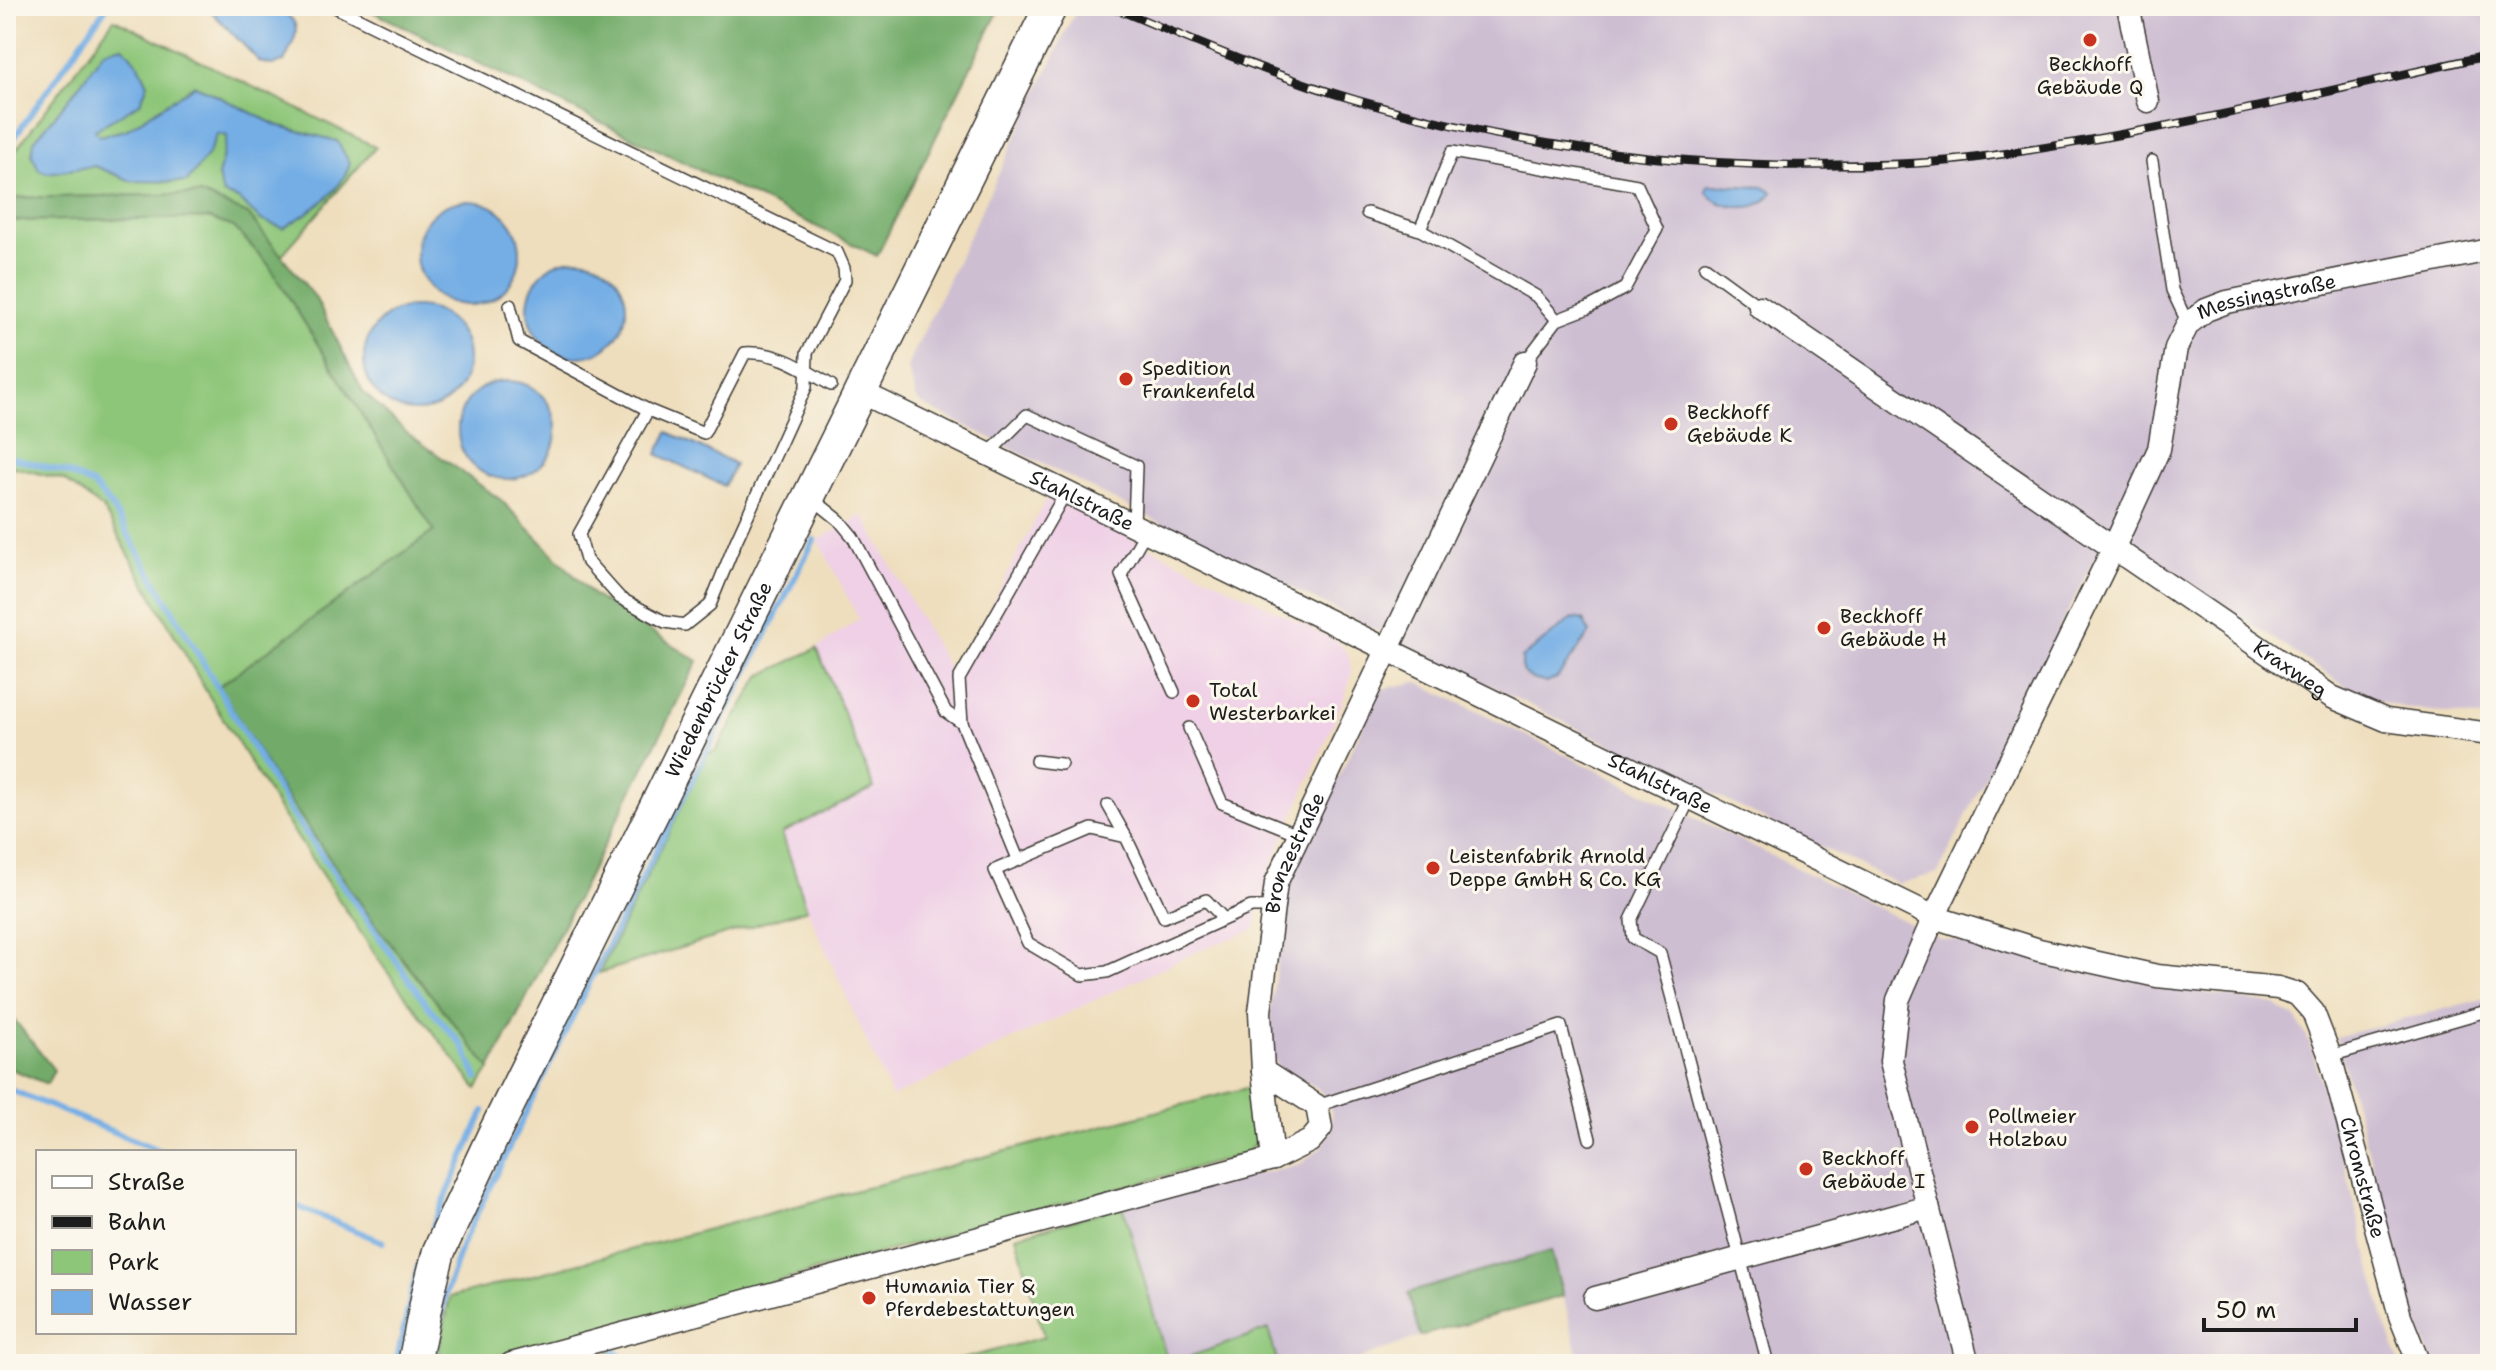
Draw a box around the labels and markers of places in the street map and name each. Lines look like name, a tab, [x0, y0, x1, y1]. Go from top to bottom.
marker: Beckhoff Gebäude Q	[2081, 31, 2099, 49]
place label: Beckhoff Gebäude Q	[2037, 51, 2143, 100]
place label: Spedition Frankenfeld	[1142, 355, 1256, 404]
marker: Spedition Frankenfeld	[1117, 370, 1135, 388]
place label: Beckhoff Gebäude K	[1687, 399, 1792, 448]
marker: Beckhoff Gebäude K	[1662, 415, 1680, 433]
place label: Beckhoff Gebäude H	[1840, 603, 1947, 652]
marker: Beckhoff Gebäude H	[1815, 619, 1833, 637]
place label: Total Westerbarkei	[1209, 677, 1336, 726]
marker: Total Westerbarkei	[1184, 692, 1202, 710]
place label: Leistenfabrik Arnold Deppe GmbH & Co. KG	[1449, 843, 1661, 892]
marker: Leistenfabrik Arnold Deppe GmbH & Co. KG	[1424, 859, 1442, 877]
place label: Pollmeier Holzbau	[1988, 1103, 2077, 1152]
marker: Pollmeier Holzbau	[1963, 1118, 1981, 1136]
place label: Beckhoff Gebäude I	[1822, 1145, 1925, 1194]
marker: Beckhoff Gebäude I	[1797, 1160, 1815, 1178]
place label: Humania Tier & Pferdebestattungen	[885, 1273, 1075, 1322]
marker: Humania Tier & Pferdebestattungen	[860, 1289, 878, 1307]

